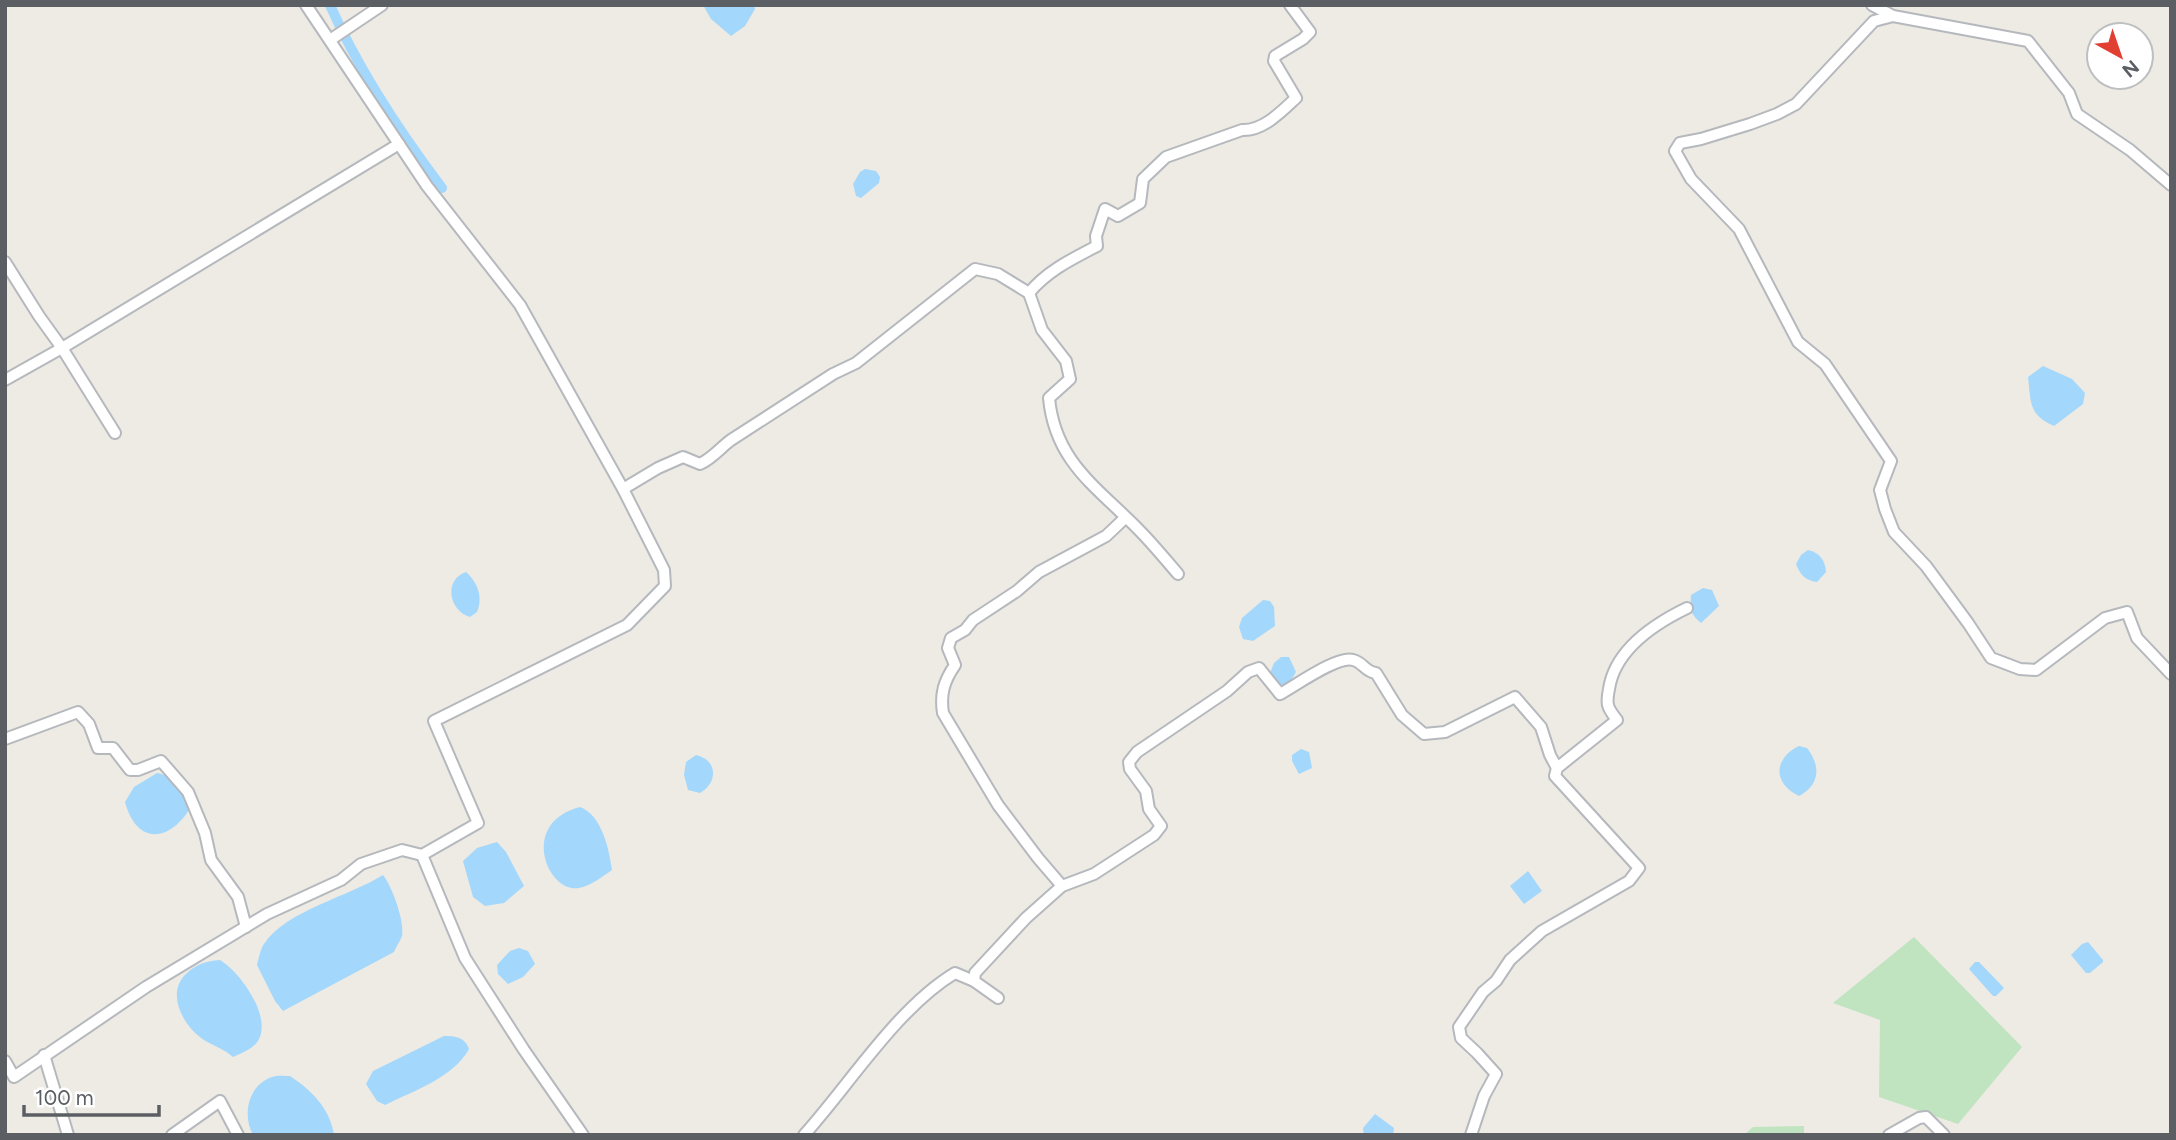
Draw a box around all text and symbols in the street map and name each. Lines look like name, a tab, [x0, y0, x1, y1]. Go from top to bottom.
north arrow	[2085, 21, 2155, 91]
text: N	[2118, 55, 2144, 82]
scale bar	[24, 1074, 159, 1118]
text: 100 m	[35, 1085, 94, 1110]

